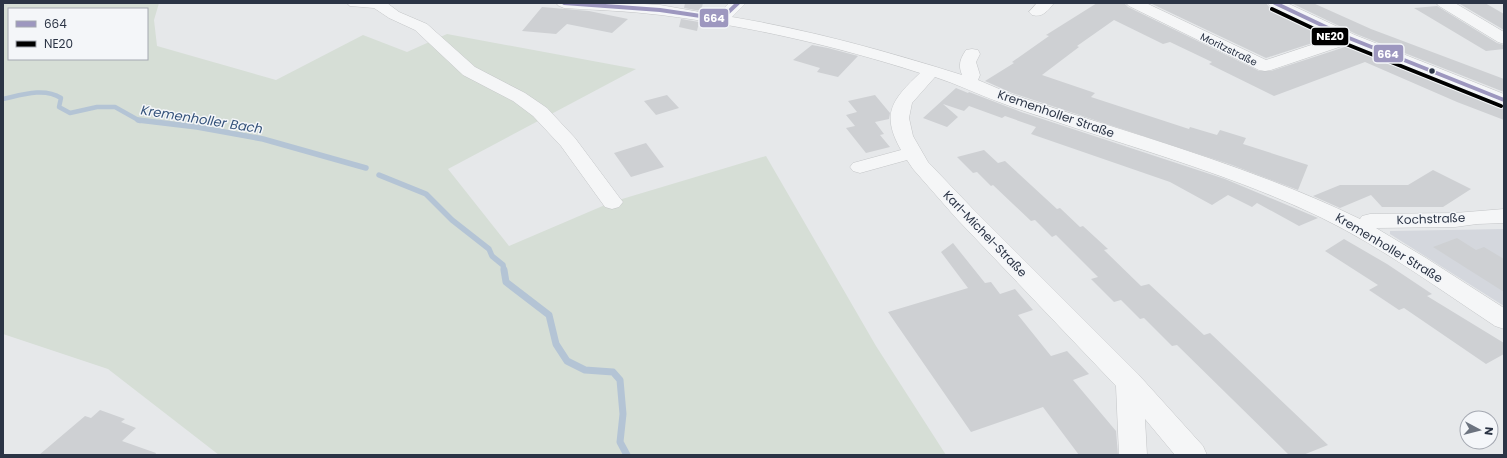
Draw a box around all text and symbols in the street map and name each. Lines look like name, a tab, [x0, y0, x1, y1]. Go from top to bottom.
legend	[8, 8, 148, 60]
line badge: 664	[699, 8, 729, 28]
text: 664	[703, 10, 725, 26]
text: 664	[44, 15, 67, 32]
line badge: NE20	[1311, 27, 1349, 46]
text: NE20	[1316, 28, 1344, 44]
street label: Moritzstraße	[1198, 29, 1260, 70]
text: NE20	[44, 35, 73, 52]
line badge: 664	[1373, 44, 1404, 63]
text: 664	[1377, 46, 1399, 62]
unlabelled marker	[1427, 66, 1437, 76]
street label: Kremenholler Straße	[995, 86, 1117, 142]
water label: Kremenholler Bach	[140, 100, 264, 139]
street label: Karl-Michel-Straße	[940, 187, 1031, 281]
street label: Kremenholler Straße	[1332, 209, 1446, 286]
street label: Kochstraße	[1396, 209, 1466, 228]
north arrow	[1459, 410, 1499, 450]
text: N	[1480, 426, 1497, 436]

